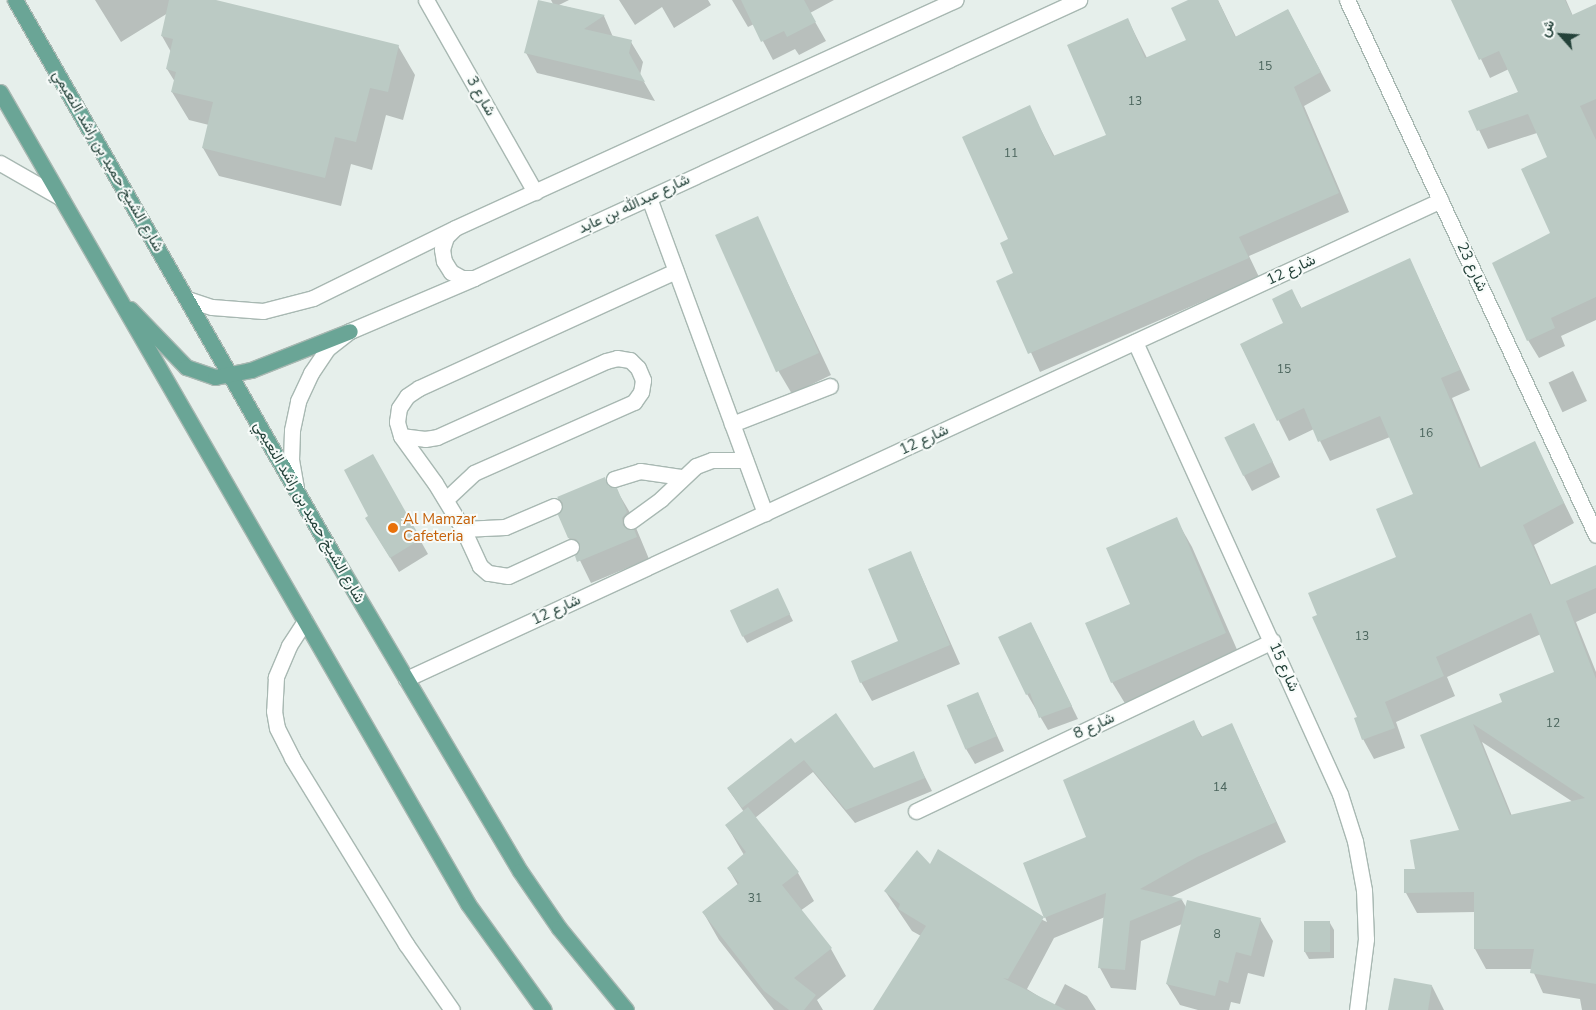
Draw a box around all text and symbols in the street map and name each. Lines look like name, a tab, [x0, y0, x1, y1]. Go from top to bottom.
north arrow	[1536, 10, 1586, 60]
text: ش	[1535, 16, 1559, 40]
house number: 15	[1258, 60, 1272, 74]
street label: شارع الشيخ حميد بن راشد النعيمي	[49, 67, 167, 255]
street label: شارع 3	[462, 73, 500, 119]
house number: 13	[1128, 95, 1142, 109]
house number: 11	[1004, 147, 1018, 161]
street label: شارع عبدالله بن عابد	[575, 170, 693, 238]
street label: شارع 23	[1453, 240, 1491, 294]
street label: شارع 12	[1264, 251, 1318, 289]
house number: 15	[1277, 363, 1291, 377]
street label: شارع الشيخ حميد بن راشد النعيمي	[250, 418, 368, 606]
street label: شارع 12	[897, 421, 951, 459]
house number: 16	[1419, 427, 1433, 441]
place label: Al Mamzar Cafeteria	[403, 510, 476, 545]
marker: Al Mamzar Cafeteria	[387, 522, 399, 534]
street label: شارع 12	[529, 591, 583, 629]
house number: 13	[1355, 630, 1369, 644]
street label: شارع 15	[1265, 640, 1303, 694]
street label: شارع 8	[1071, 709, 1117, 743]
house number: 12	[1546, 717, 1560, 731]
house number: 14	[1213, 781, 1227, 795]
house number: 31	[748, 892, 762, 906]
house number: 8	[1213, 928, 1221, 942]

